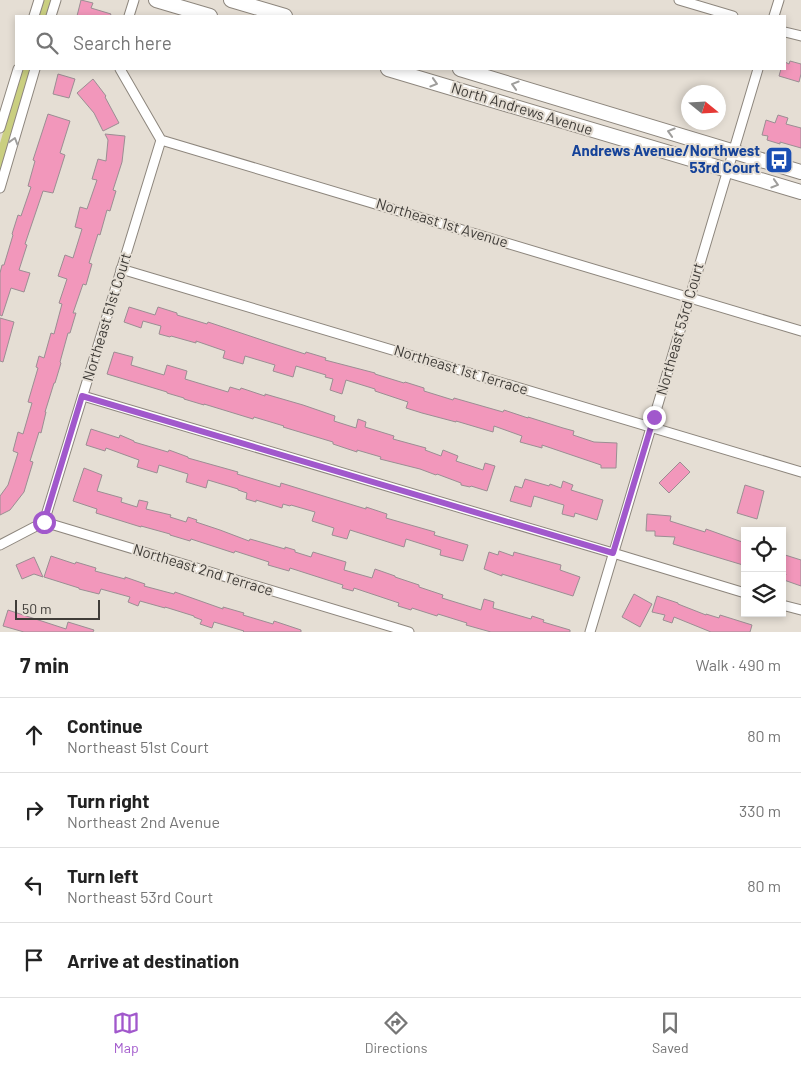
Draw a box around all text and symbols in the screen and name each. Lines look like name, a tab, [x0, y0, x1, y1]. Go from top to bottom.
search box	[15, 15, 786, 70]
icon: search	[33, 29, 61, 57]
text: Search here	[73, 31, 172, 54]
one-way arrow	[430, 77, 438, 87]
street label: North Andrews Avenue	[449, 78, 595, 138]
one-way arrow	[511, 81, 520, 91]
north arrow	[681, 85, 726, 130]
one-way arrow	[667, 127, 675, 137]
one-way arrow	[8, 137, 18, 145]
place label: Andrews Avenue/Northwest 53rd Court	[572, 141, 760, 176]
bus stop icon: Andrews Avenue/Northwest 53rd Court	[764, 145, 794, 175]
one-way arrow	[770, 178, 778, 188]
street label: Northeast 1st Avenue	[374, 193, 511, 251]
street label: Northeast 51st Court	[78, 250, 134, 383]
street label: Northeast 53rd Court	[651, 260, 707, 397]
street label: Northeast 1st Terrace	[392, 340, 531, 398]
route end	[643, 406, 666, 429]
route start	[33, 511, 56, 534]
map controls	[741, 527, 786, 617]
button: locate	[741, 527, 786, 572]
street label: Northeast 2nd Terrace	[131, 539, 276, 599]
button: layers	[741, 572, 786, 617]
scale bar	[15, 597, 100, 620]
text: 50 m	[22, 600, 51, 617]
text: 7 min	[20, 652, 69, 677]
text: Walk · 490 m	[695, 655, 781, 674]
text: Continue	[67, 714, 143, 737]
icon: ahead	[20, 721, 48, 749]
text: 80 m	[747, 726, 781, 745]
text: Northeast 51st Court	[67, 737, 209, 756]
text: Turn right	[67, 789, 149, 812]
icon: right	[20, 796, 48, 824]
text: 330 m	[739, 801, 781, 820]
text: Northeast 2nd Avenue	[67, 812, 220, 831]
text: Turn left	[67, 864, 138, 887]
icon: left	[20, 871, 48, 899]
text: 80 m	[747, 876, 781, 895]
text: Northeast 53rd Court	[67, 887, 213, 906]
icon: arrive	[20, 946, 48, 974]
text: Arrive at destination	[67, 949, 239, 972]
tab: Map	[112, 1009, 140, 1056]
tab: Directions	[365, 1009, 427, 1056]
tab: Saved	[652, 1009, 689, 1056]

